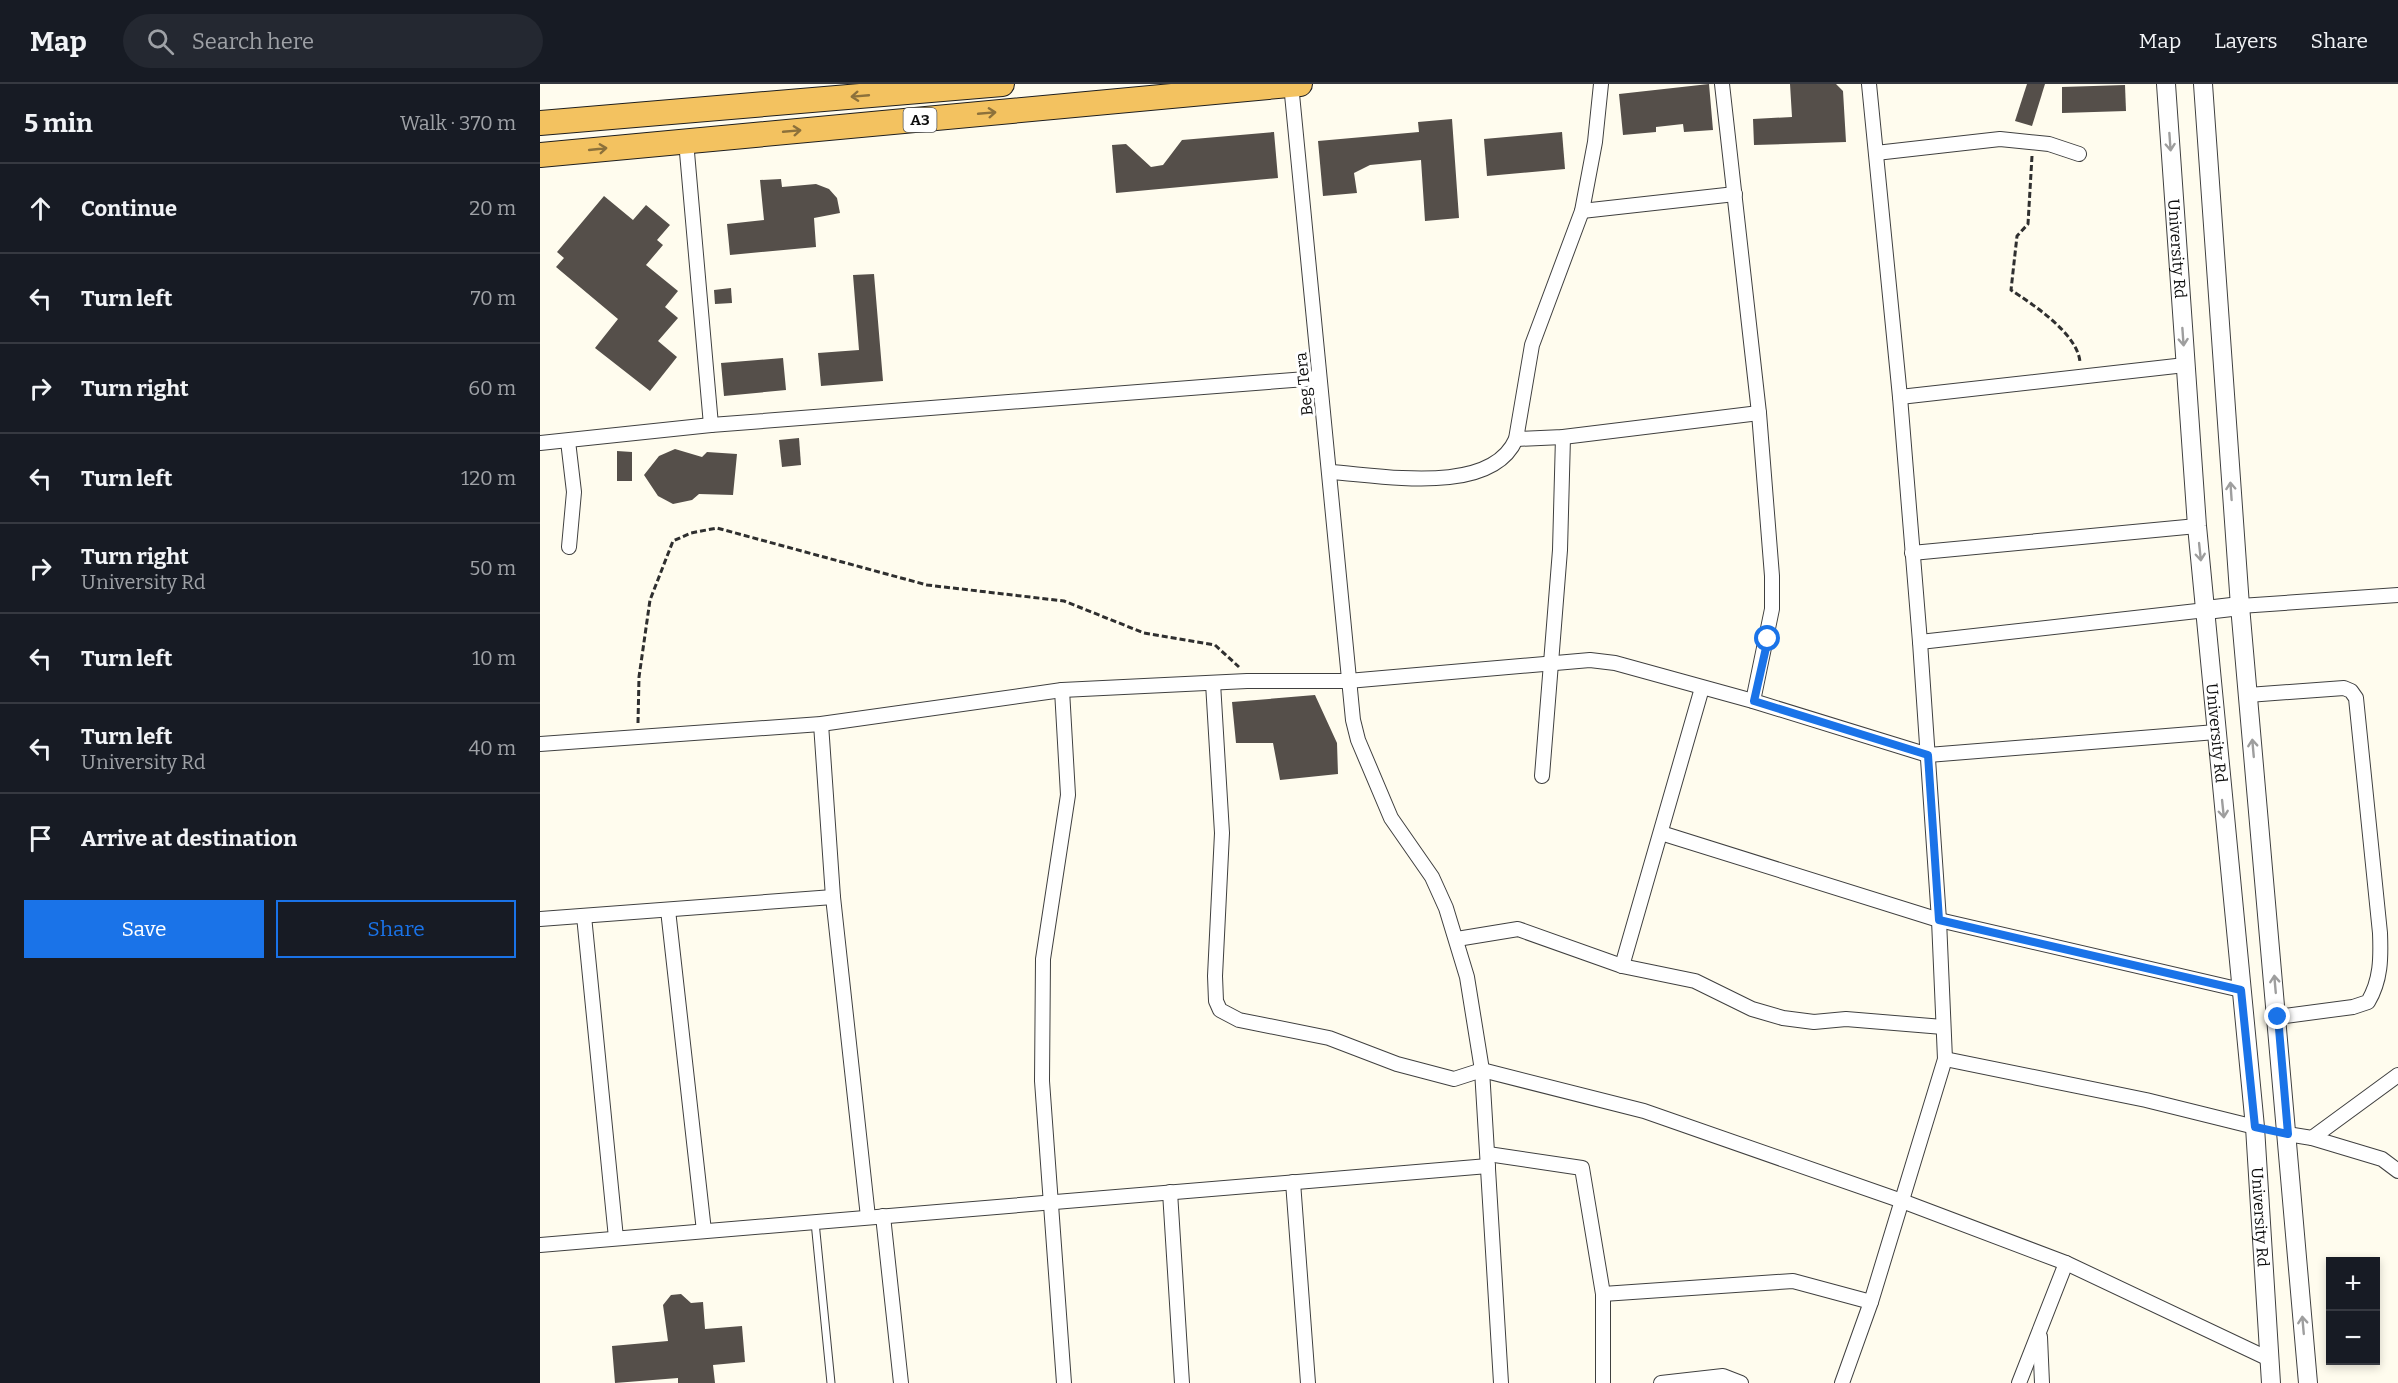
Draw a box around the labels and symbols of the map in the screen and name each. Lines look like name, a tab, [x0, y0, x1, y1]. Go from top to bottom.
one-way arrow	[851, 91, 871, 102]
one-way arrow	[976, 107, 996, 118]
road number: A3	[904, 108, 937, 132]
one-way arrow	[782, 126, 802, 137]
one-way arrow	[2164, 132, 2175, 152]
one-way arrow	[588, 143, 608, 154]
street label: University Rd	[2165, 198, 2191, 300]
one-way arrow	[2178, 326, 2189, 346]
street label: Beg Tera	[1291, 351, 1317, 417]
one-way arrow	[2226, 481, 2237, 501]
one-way arrow	[2195, 542, 2206, 562]
route start	[1754, 625, 1780, 651]
street label: University Rd	[2203, 682, 2231, 784]
one-way arrow	[2247, 738, 2258, 758]
one-way arrow	[2218, 799, 2229, 819]
one-way arrow	[2269, 974, 2280, 994]
route end	[2264, 1003, 2290, 1029]
street label: University Rd	[2248, 1167, 2273, 1268]
one-way arrow	[2297, 1315, 2308, 1335]

